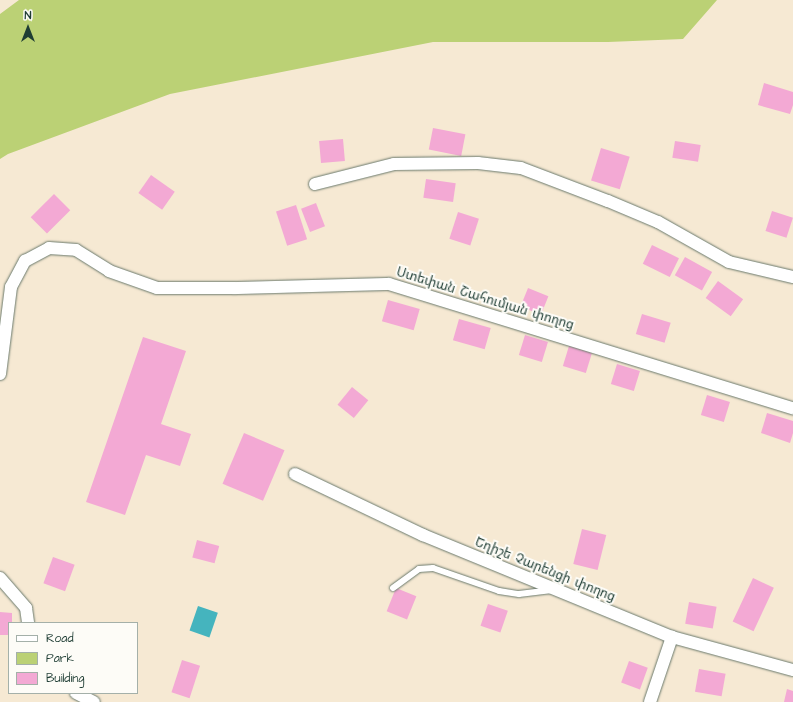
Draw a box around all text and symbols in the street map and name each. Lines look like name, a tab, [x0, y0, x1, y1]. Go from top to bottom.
north arrow	[8, 8, 48, 48]
text: N	[25, 8, 31, 23]
street label: Ստեփան Շահումյան փողոց	[394, 265, 576, 333]
street label: Եղիշե Չարենցի փողոց	[472, 535, 618, 605]
legend	[8, 622, 138, 694]
text: Road	[46, 630, 74, 647]
text: Park	[46, 650, 74, 667]
text: Building	[46, 670, 84, 687]

